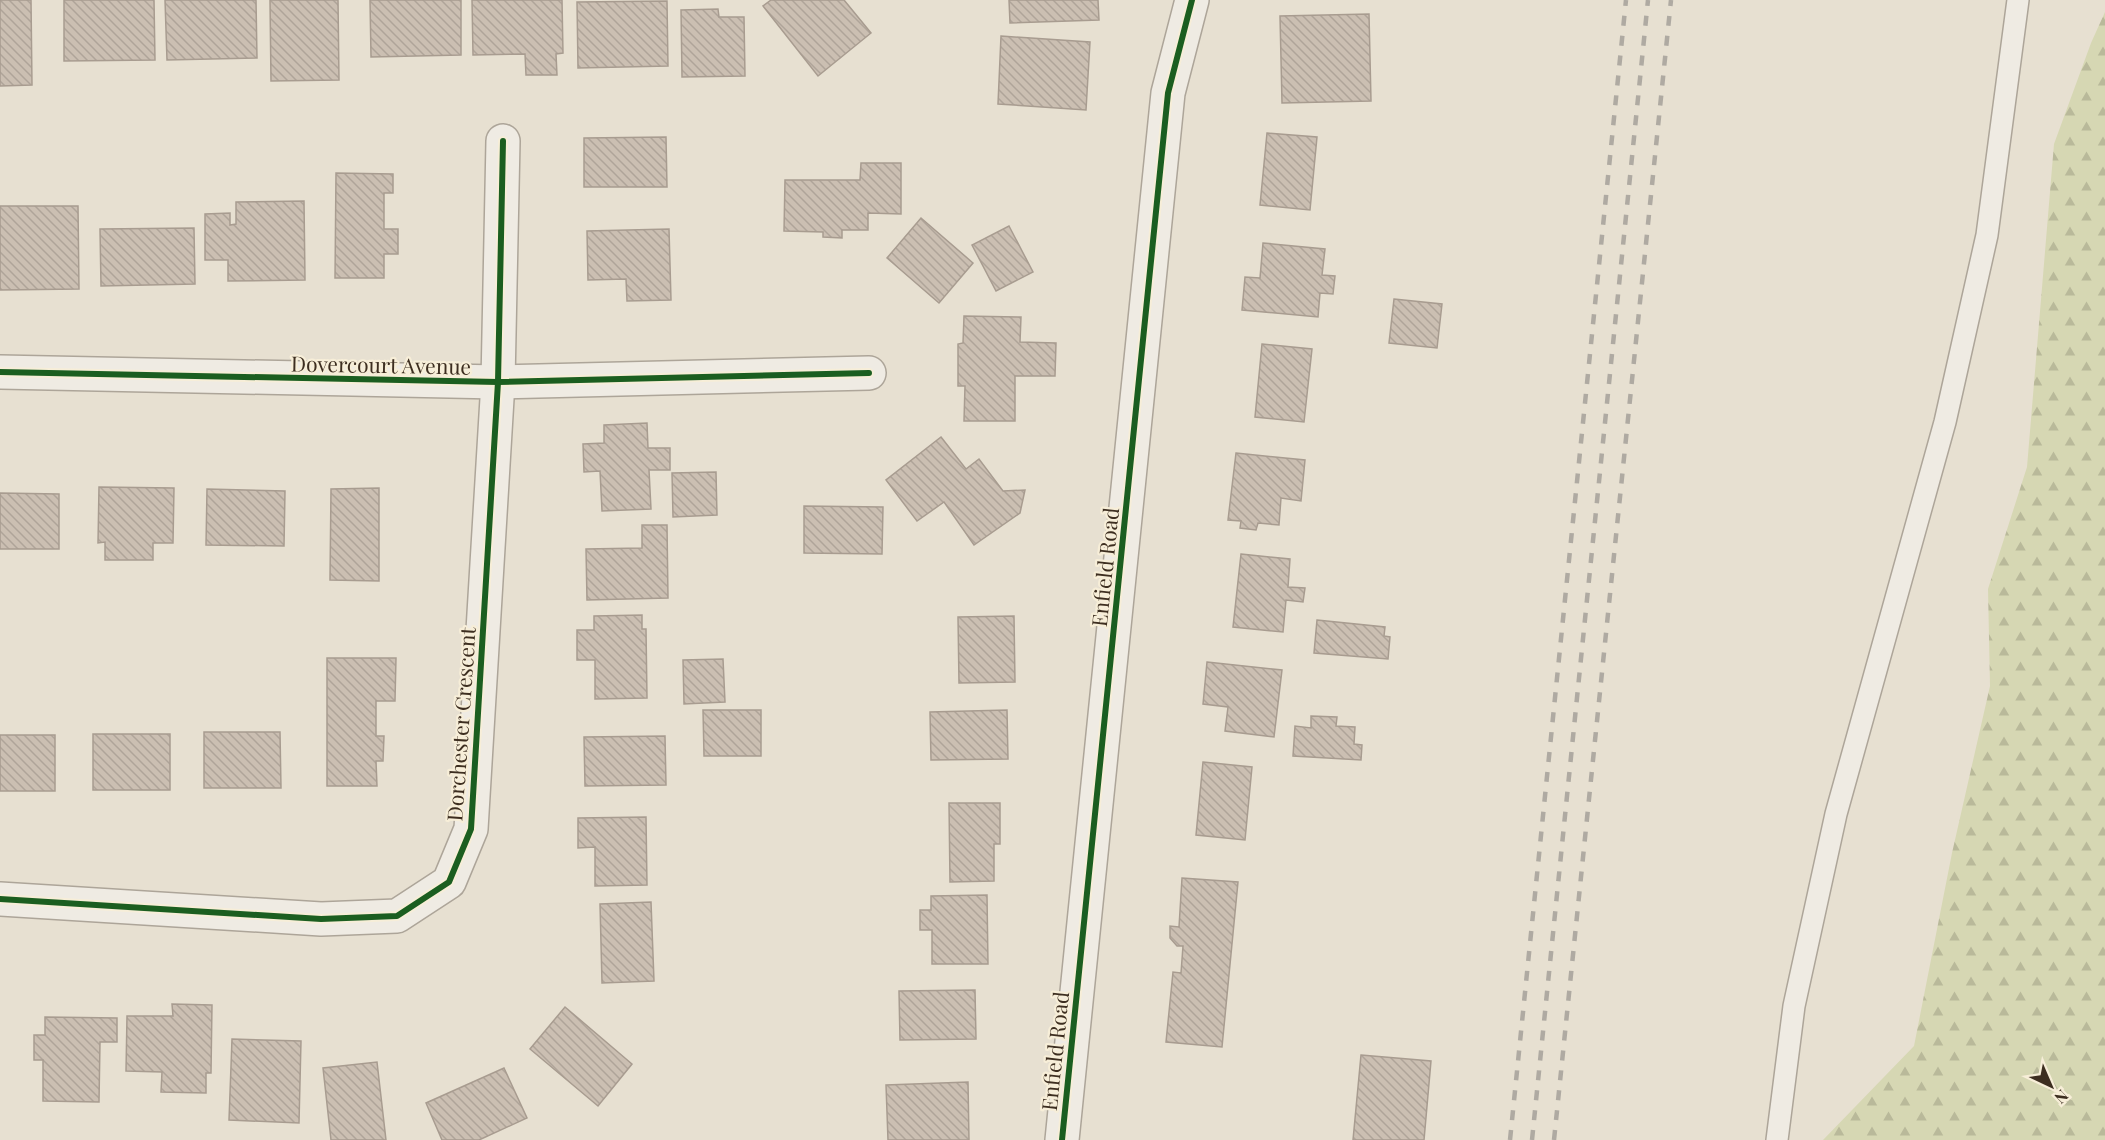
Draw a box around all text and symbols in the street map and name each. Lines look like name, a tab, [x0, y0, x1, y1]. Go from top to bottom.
street label: Dovercourt Avenue	[291, 348, 471, 380]
street label: Enfield Road	[1084, 506, 1124, 628]
street label: Dorchester Crescent	[439, 625, 481, 822]
street label: Enfield Road	[1034, 990, 1074, 1112]
north arrow	[2021, 1056, 2081, 1116]
text: N	[2050, 1086, 2073, 1109]

